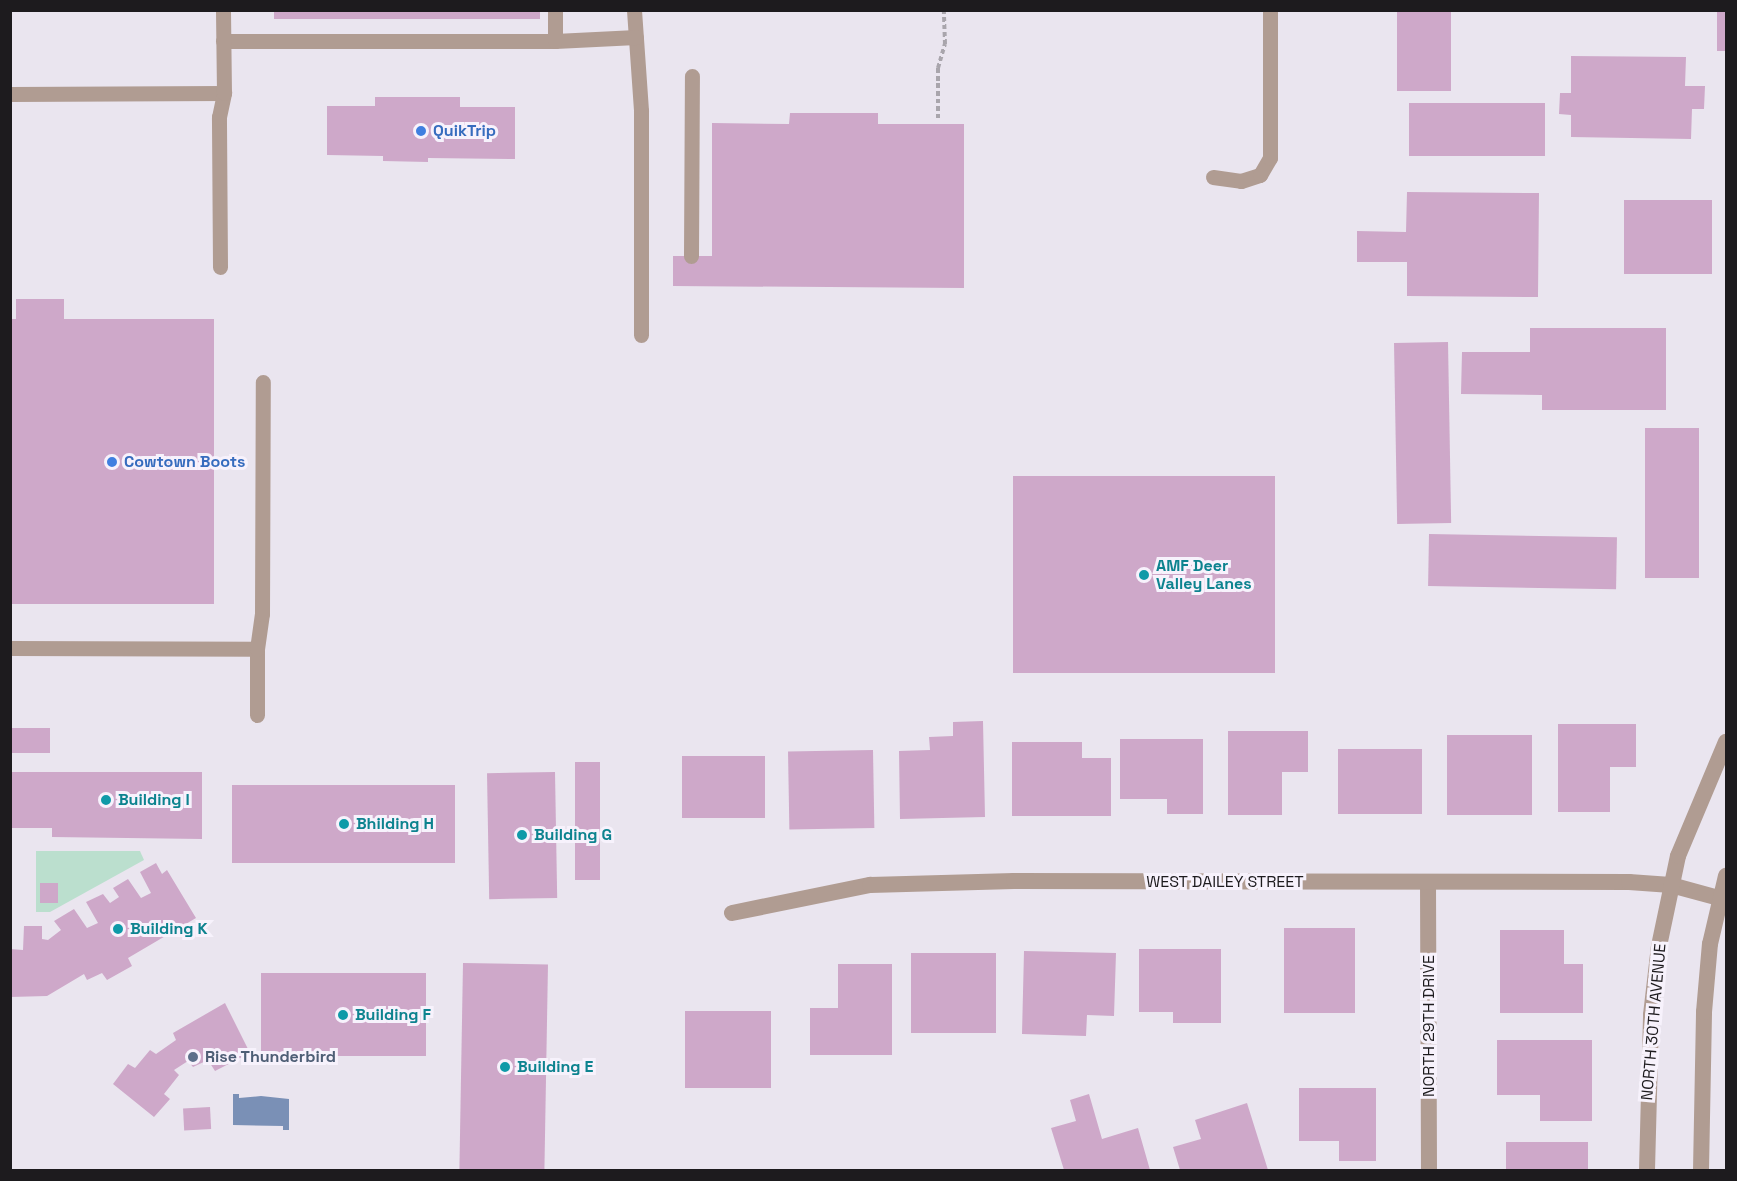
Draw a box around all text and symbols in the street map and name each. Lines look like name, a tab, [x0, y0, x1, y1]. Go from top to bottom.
place label: QuikTrip	[433, 121, 496, 141]
marker: QuikTrip	[414, 124, 428, 138]
place label: Cowtown Boots	[124, 452, 245, 472]
marker: Cowtown Boots	[105, 455, 119, 469]
place label: AMF Deer Valley Lanes	[1156, 556, 1252, 594]
marker: AMF Deer Valley Lanes	[1137, 568, 1151, 582]
place label: Building I	[118, 790, 190, 810]
marker: Building I	[99, 793, 113, 807]
place label: Bhilding H	[356, 814, 434, 834]
marker: Bhilding H	[337, 817, 351, 831]
place label: Building G	[534, 825, 612, 845]
marker: Building G	[515, 828, 529, 842]
street label: WEST DAILEY STREET	[1146, 872, 1304, 892]
place label: Building K	[130, 919, 208, 939]
marker: Building K	[111, 922, 125, 936]
street label: NORTH 30TH AVENUE	[1638, 943, 1670, 1101]
street label: NORTH 29TH DRIVE	[1419, 955, 1439, 1097]
place label: Building F	[355, 1005, 431, 1025]
marker: Building F	[336, 1008, 350, 1022]
place label: Rise Thunderbird	[205, 1047, 336, 1067]
marker: Rise Thunderbird	[186, 1050, 200, 1064]
place label: Building E	[517, 1057, 593, 1077]
marker: Building E	[498, 1060, 512, 1074]

